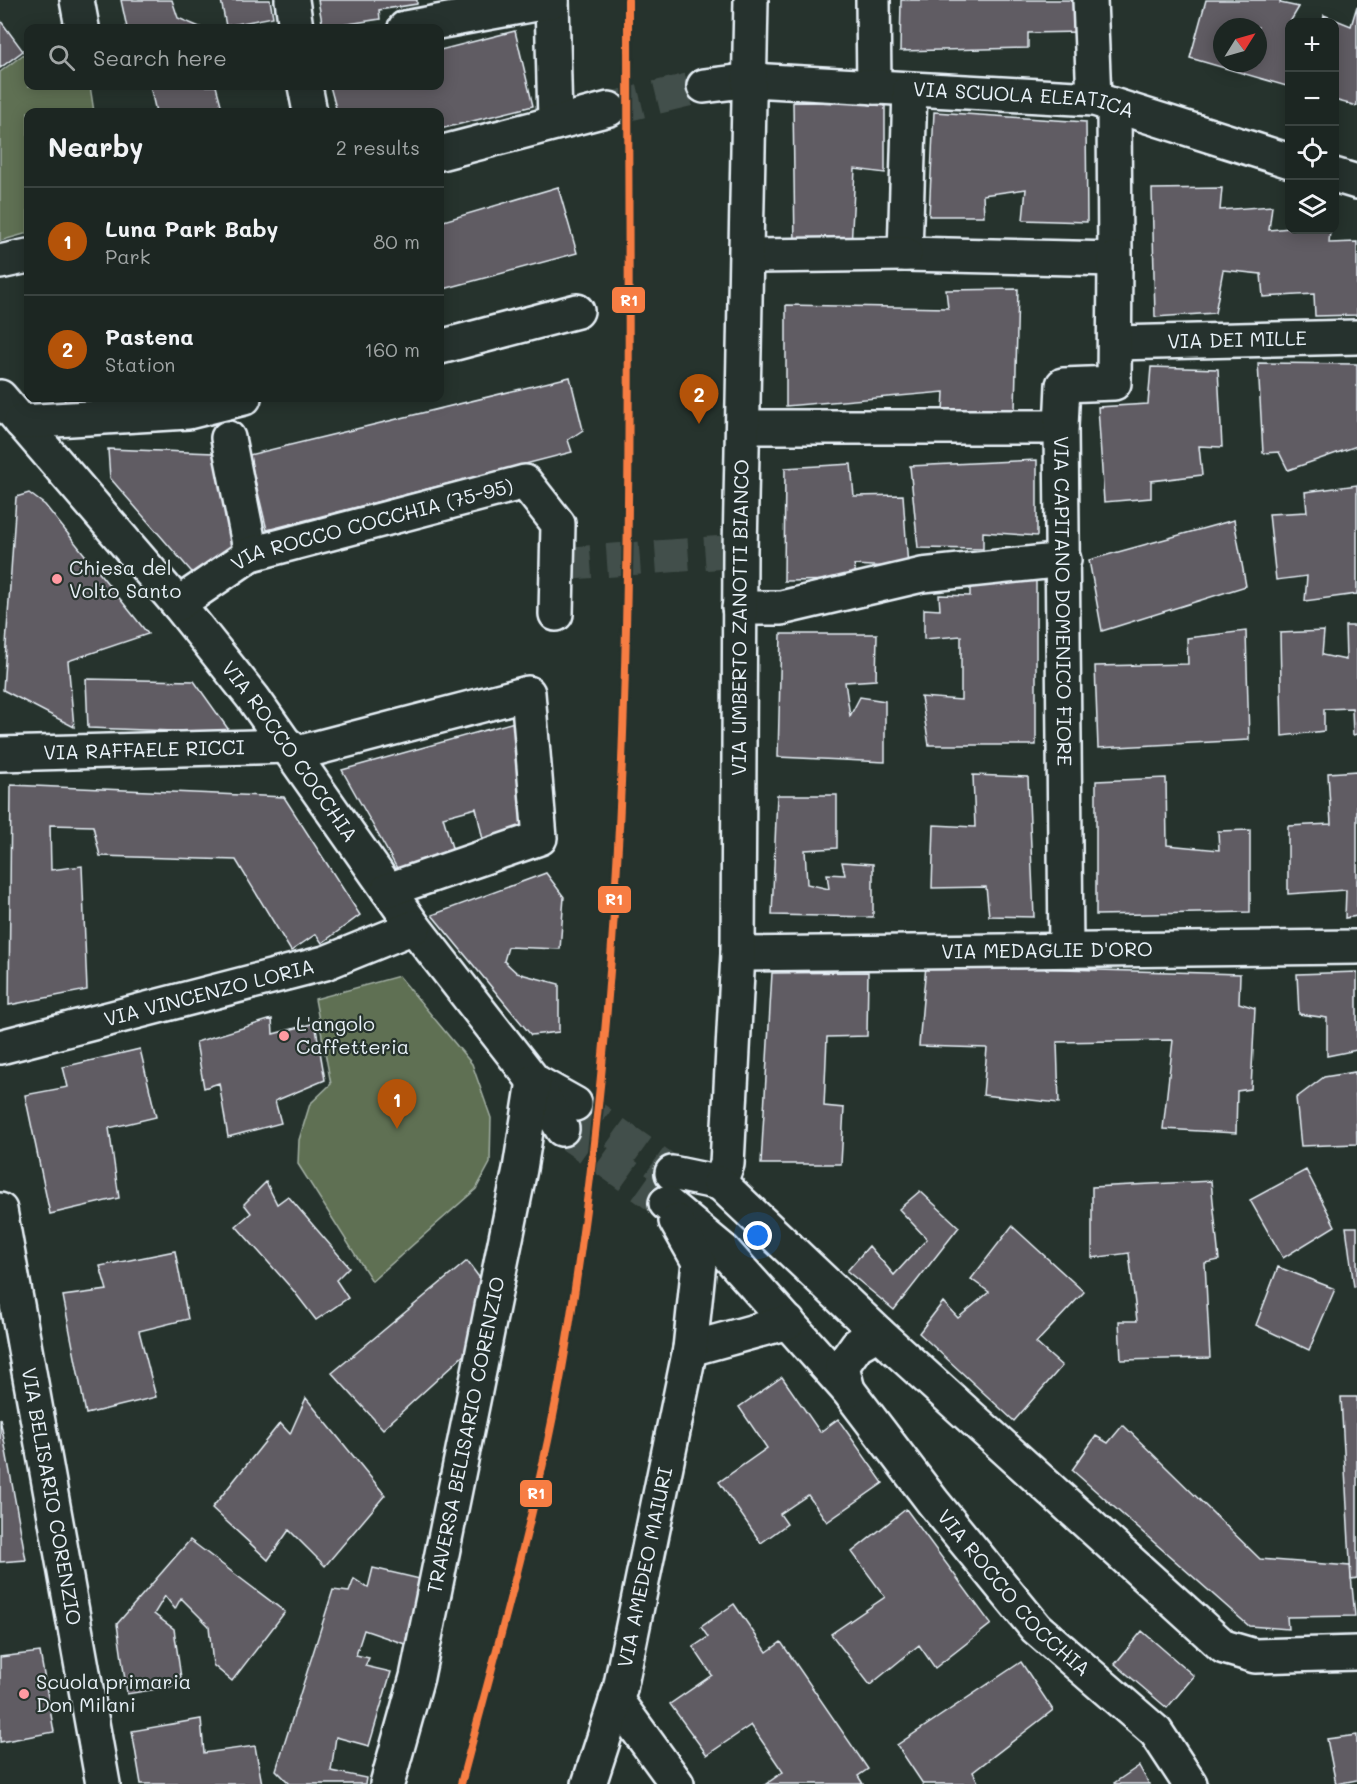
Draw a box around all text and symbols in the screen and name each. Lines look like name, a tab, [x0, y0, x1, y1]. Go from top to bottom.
north arrow	[1213, 18, 1267, 72]
map controls	[1285, 18, 1339, 234]
button: +	[1285, 18, 1339, 72]
search box	[24, 24, 444, 90]
icon: search	[45, 41, 78, 74]
text: Search here	[93, 43, 227, 72]
button: −	[1285, 72, 1339, 126]
street label: VIA SCUOLA ELEATICA	[912, 75, 1138, 123]
button: locate	[1285, 126, 1339, 180]
text: Nearby	[48, 130, 143, 164]
text: 2 results	[336, 134, 420, 160]
button: layers	[1285, 180, 1339, 234]
text: Luna Park Baby	[105, 214, 278, 243]
text: 1	[63, 228, 72, 254]
text: 80 m	[373, 228, 420, 254]
text: Park	[105, 243, 150, 269]
line badge: R1	[611, 286, 646, 314]
text: R1	[620, 289, 638, 310]
text: Pastena	[105, 322, 194, 351]
street label: VIA DEI MILLE	[1167, 324, 1307, 354]
text: 2	[62, 336, 73, 362]
text: 160 m	[364, 336, 420, 362]
text: Station	[105, 351, 175, 377]
pin: 2	[680, 374, 718, 424]
street label: VIA CAPITANO DOMENICO FIORE	[1049, 436, 1078, 766]
street label: VIA UMBERTO ZANOTTI BIANCO	[725, 459, 754, 776]
street label: VIA ROCCO COCCHIA (75-95)	[225, 472, 516, 576]
place label: Chiesa del Volto Santo	[69, 554, 181, 603]
marker: Chiesa del Volto Santo	[50, 572, 64, 586]
street label: VIA ROCCO COCCHIA	[216, 655, 364, 847]
street label: VIA RAFFAELE RICCI	[43, 733, 245, 765]
line badge: R1	[597, 885, 632, 914]
text: R1	[605, 888, 623, 909]
street label: VIA MEDAGLIE D'ORO	[941, 935, 1153, 964]
street label: VIA VINCENZO LORIA	[101, 952, 317, 1032]
place label: L'angolo Caffetteria	[296, 1010, 409, 1059]
marker: L'angolo Caffetteria	[277, 1029, 291, 1043]
pin: 1	[378, 1080, 416, 1129]
your location	[743, 1221, 772, 1250]
street label: TRAVERSA BELISARIO CORENZIO	[420, 1274, 510, 1596]
street label: VIA BELISARIO CORENZIO	[17, 1365, 88, 1627]
street label: VIA AMEDEO MAIURI	[611, 1464, 677, 1670]
line badge: R1	[519, 1479, 553, 1508]
text: R1	[527, 1482, 545, 1503]
street label: VIA ROCCO COCCHIA	[932, 1503, 1096, 1681]
place label: Scuola primaria Don Milani	[36, 1668, 191, 1717]
marker: Scuola primaria Don Milani	[17, 1687, 31, 1701]

